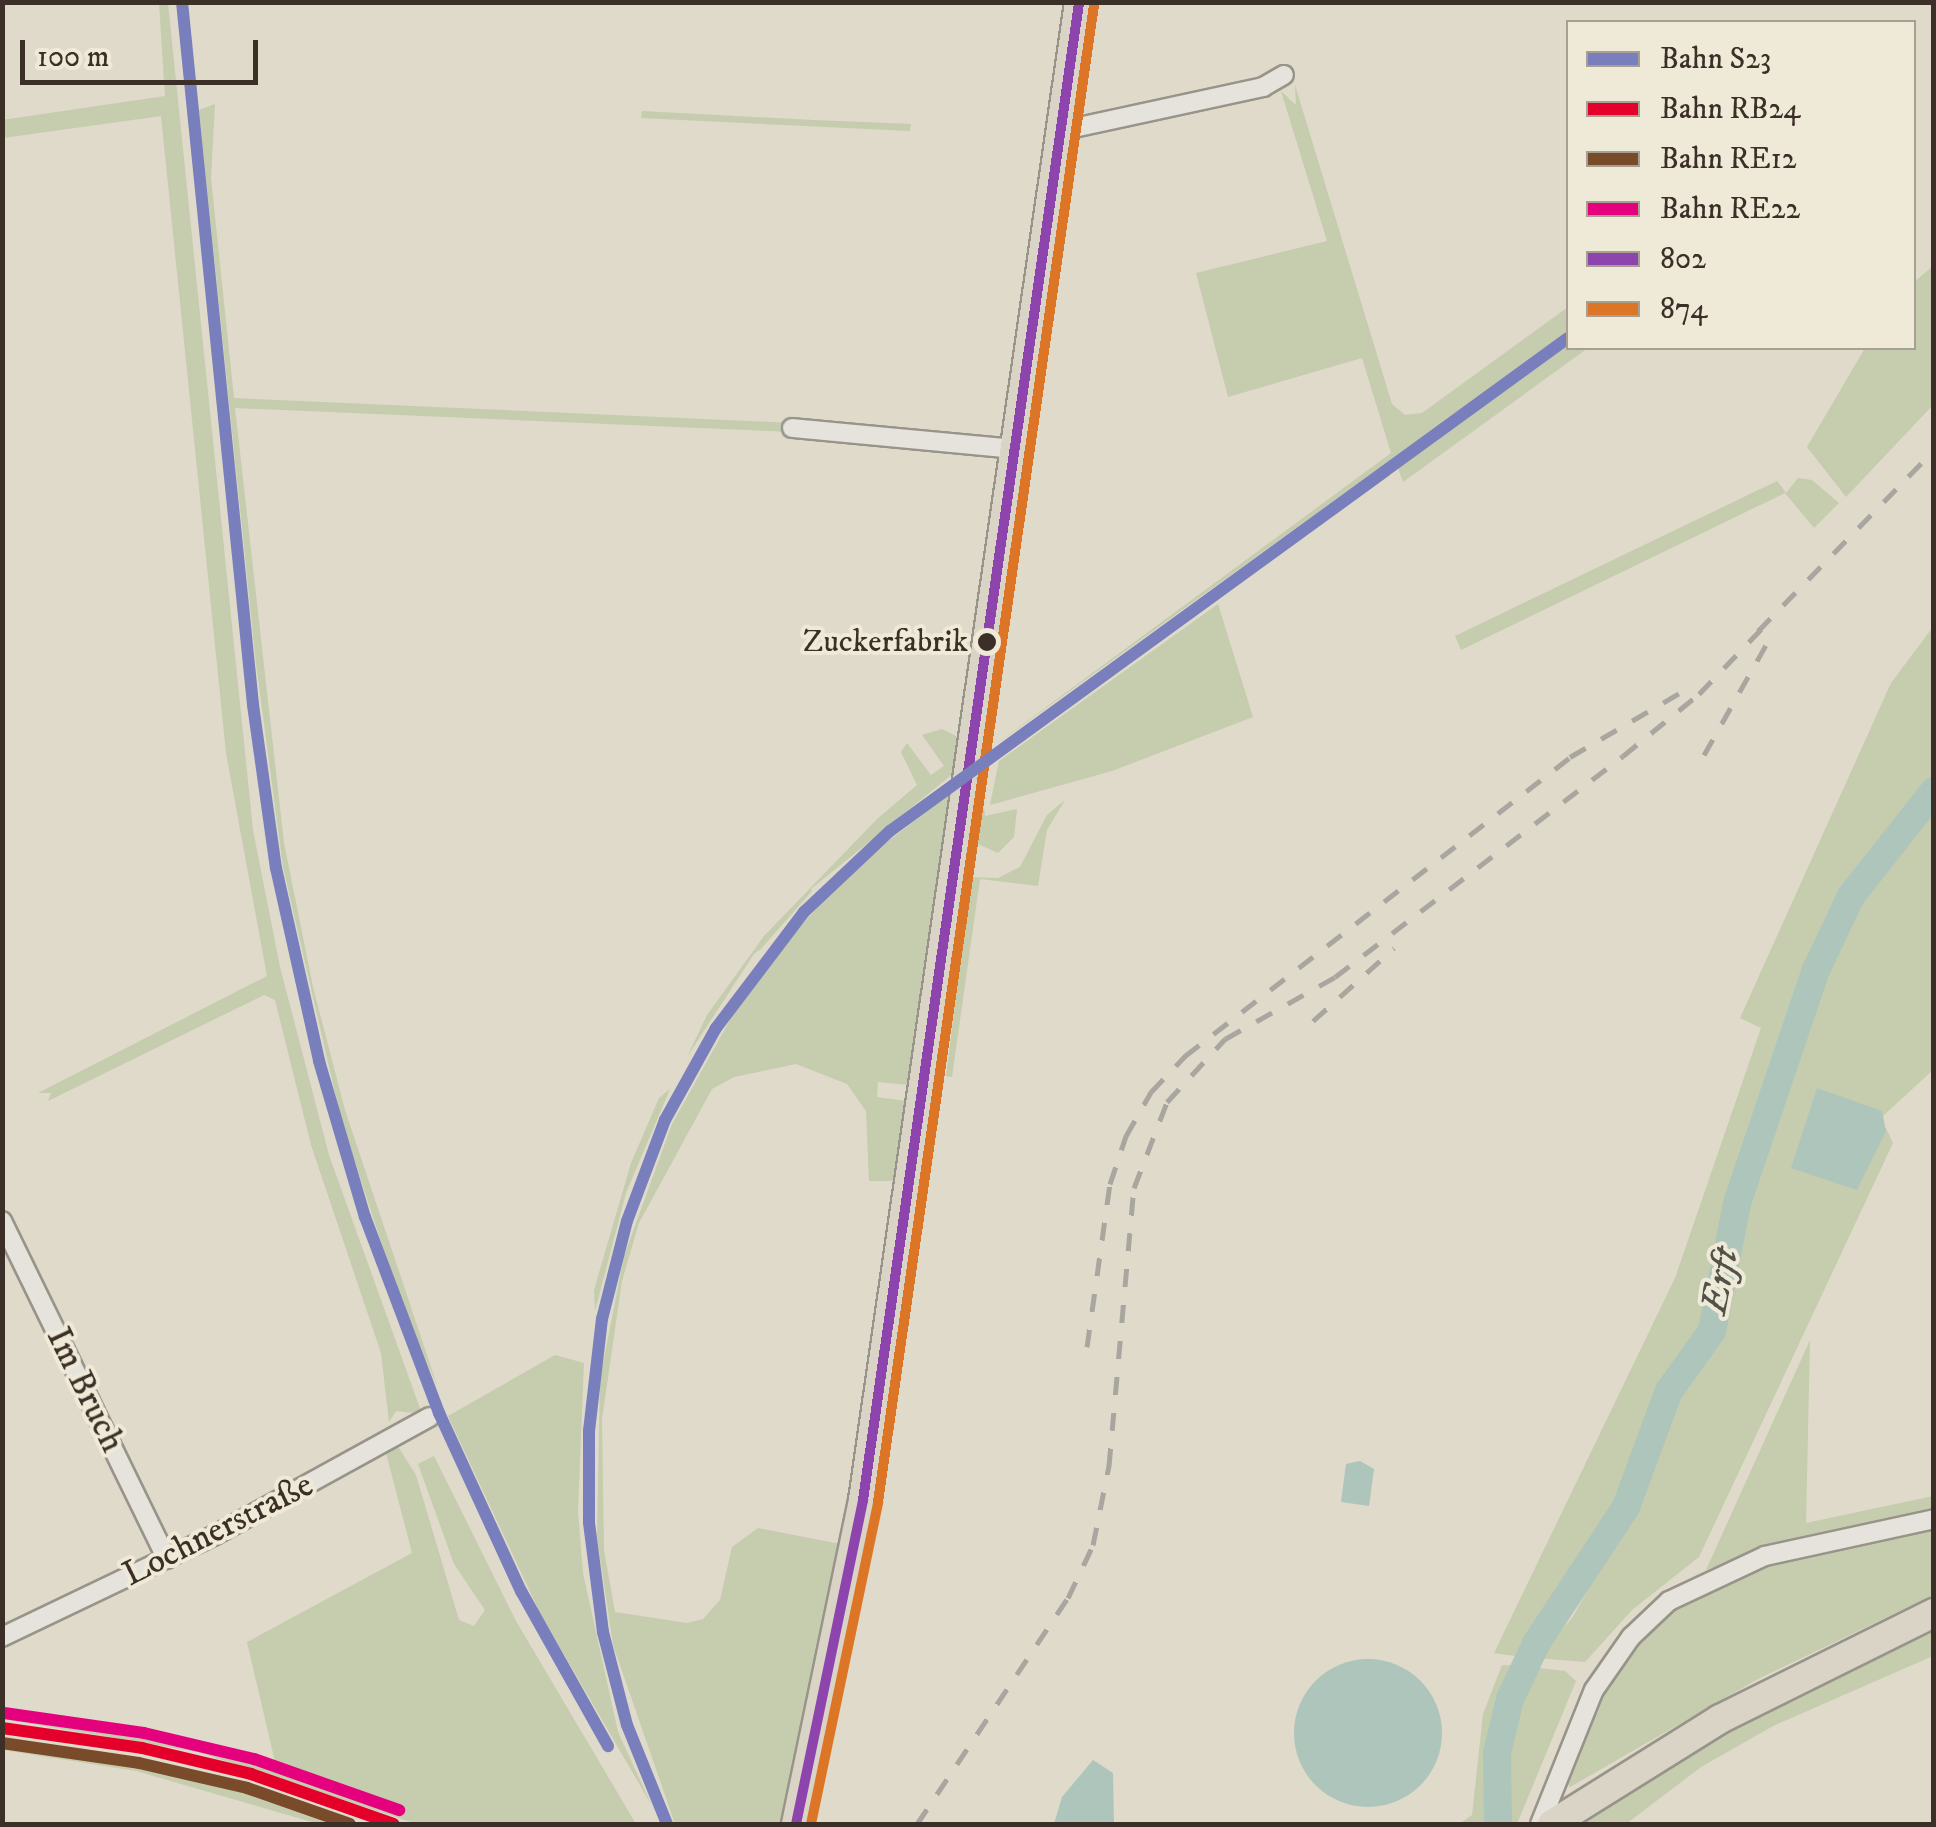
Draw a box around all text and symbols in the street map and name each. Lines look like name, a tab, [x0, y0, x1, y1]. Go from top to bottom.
scale bar	[25, 20, 262, 82]
legend	[1566, 20, 1916, 350]
text: 100 m	[37, 39, 109, 76]
text: Bahn S23	[1660, 41, 1771, 78]
text: Bahn RB24	[1660, 91, 1801, 128]
text: Bahn RE12	[1660, 141, 1797, 178]
text: Bahn RE22	[1660, 191, 1800, 228]
text: 802	[1660, 241, 1706, 278]
text: 874	[1660, 291, 1708, 328]
place label: Zuckerfabrik	[803, 623, 968, 661]
marker: Zuckerfabrik	[977, 632, 997, 652]
water label: Erft	[1692, 1244, 1750, 1318]
street label: Im Bruch	[37, 1321, 133, 1459]
street label: Lochnerstraße	[116, 1464, 320, 1596]

